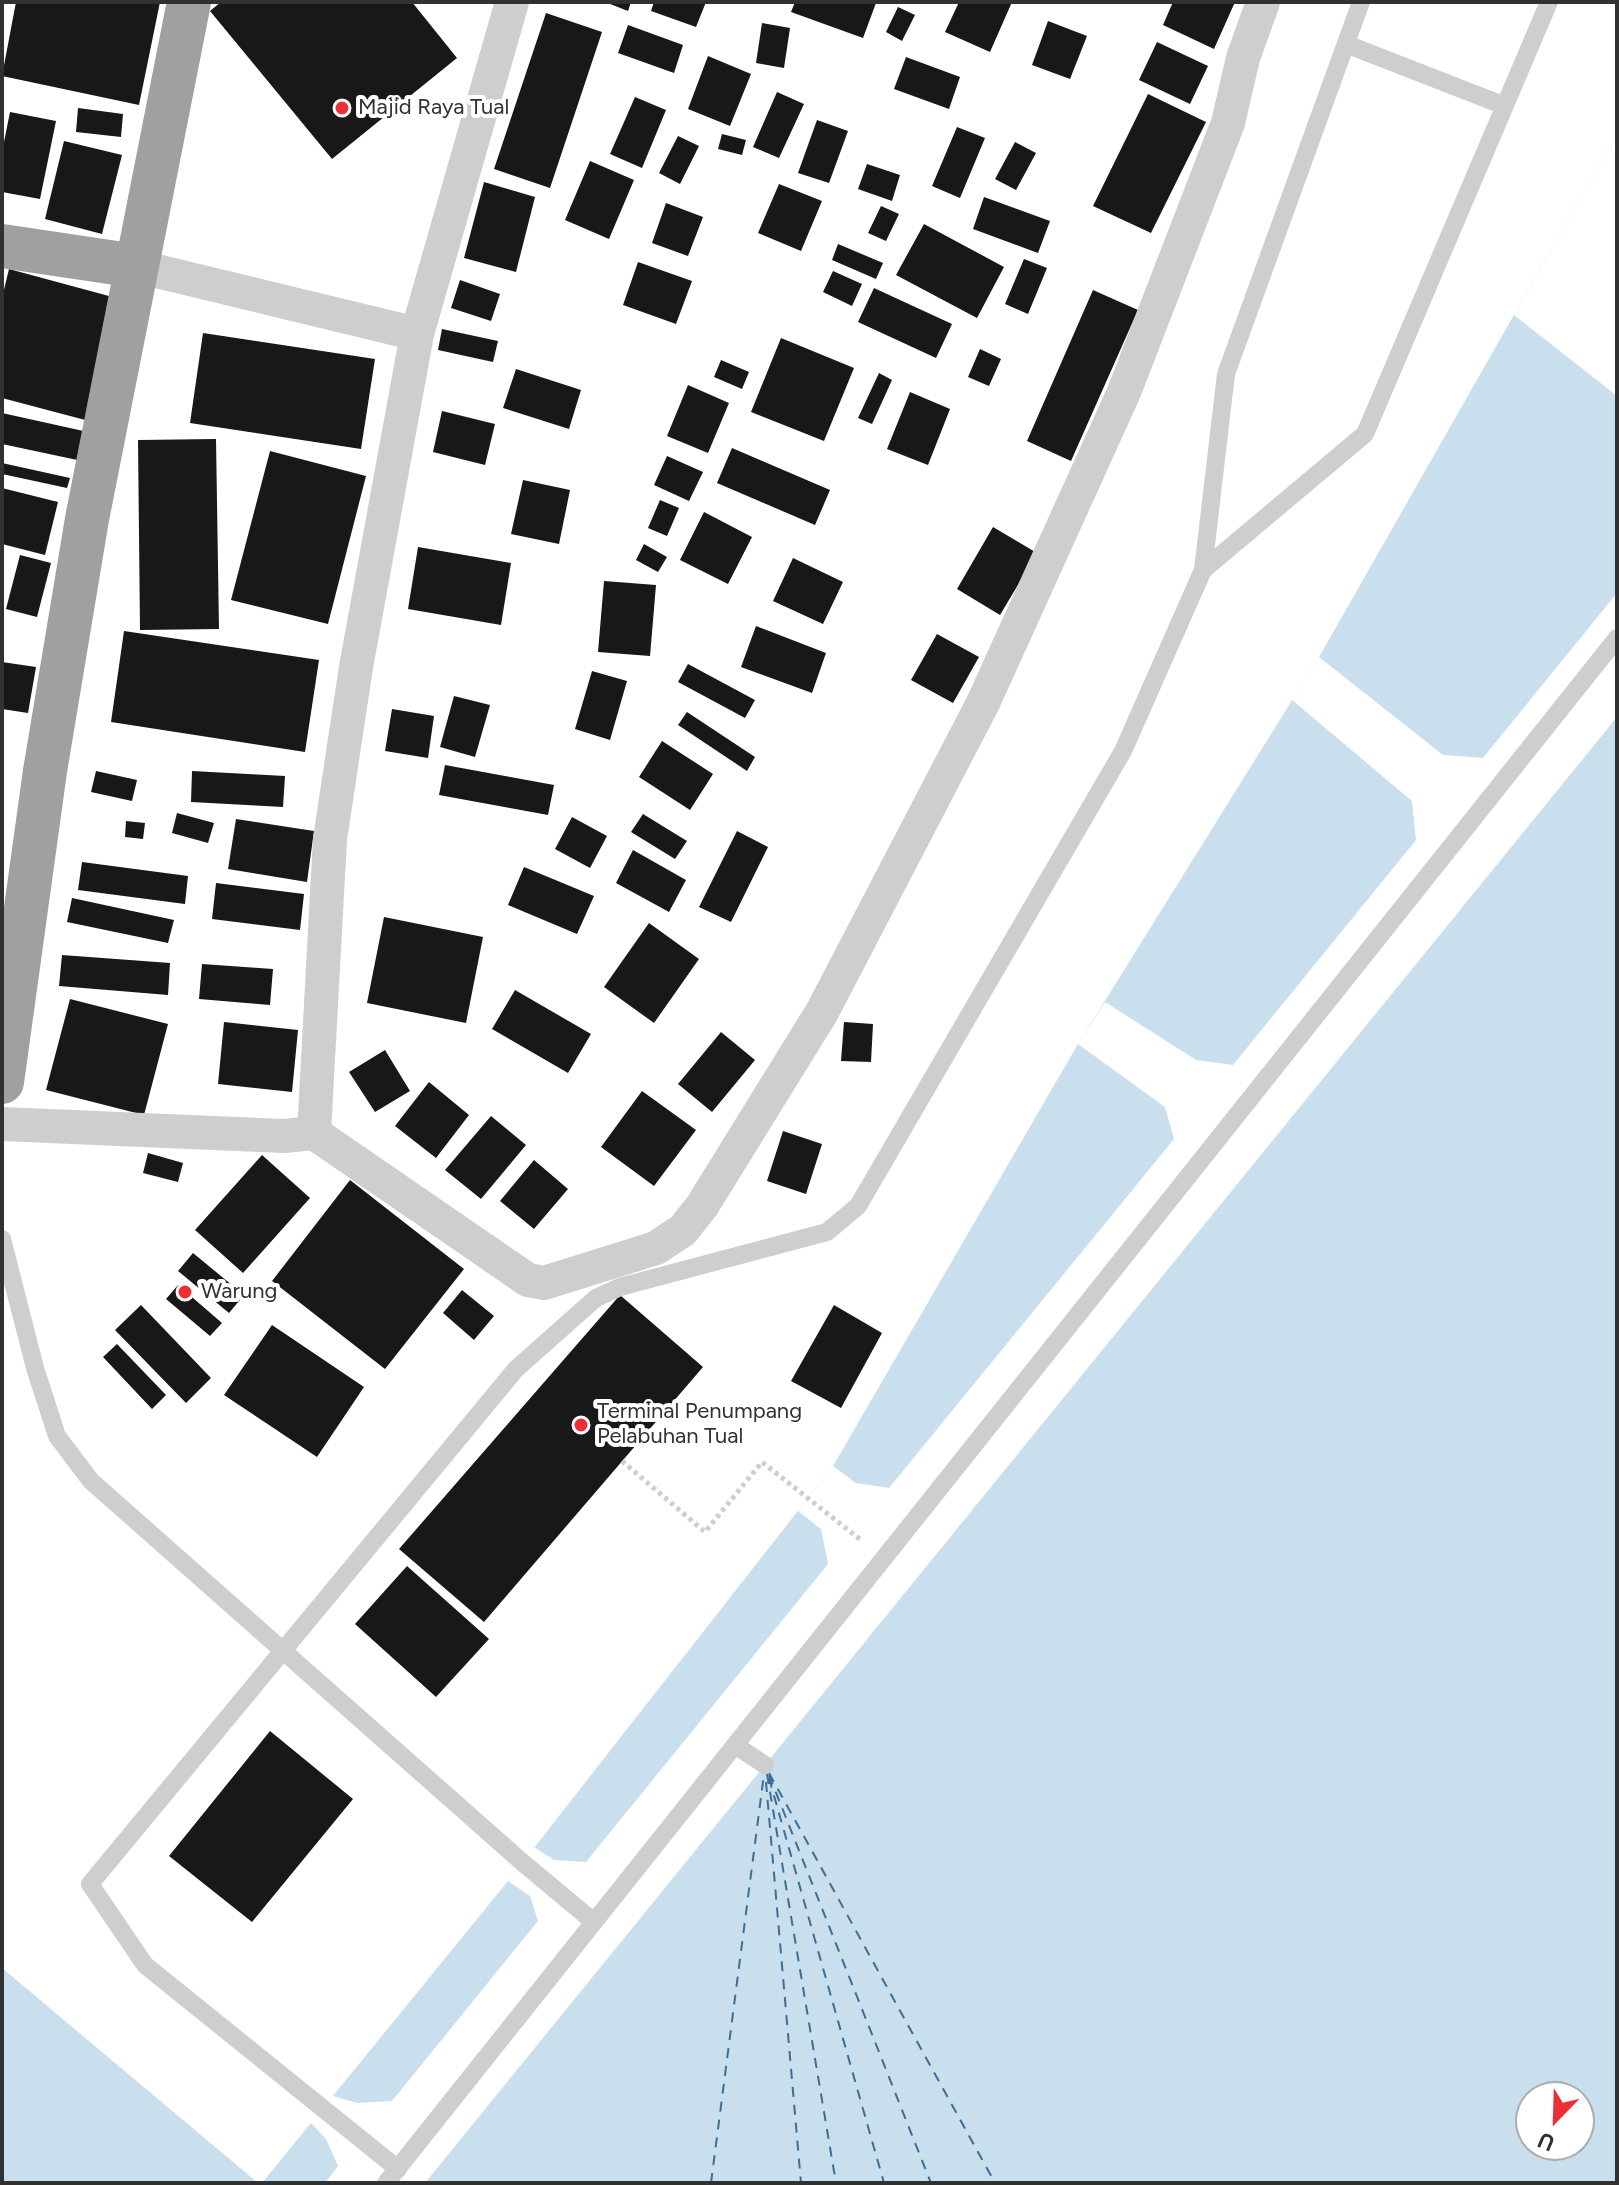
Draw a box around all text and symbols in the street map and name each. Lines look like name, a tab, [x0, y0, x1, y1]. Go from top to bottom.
place label: Majid Raya Tual	[358, 95, 509, 121]
marker: Majid Raya Tual	[333, 99, 351, 117]
place label: Warung	[201, 1279, 277, 1305]
marker: Warung	[176, 1283, 194, 1301]
place label: Terminal Penumpang Pelabuhan Tual	[597, 1399, 802, 1450]
marker: Terminal Penumpang Pelabuhan Tual	[572, 1416, 590, 1434]
north arrow	[1515, 2081, 1595, 2161]
text: U	[1534, 2126, 1559, 2157]

